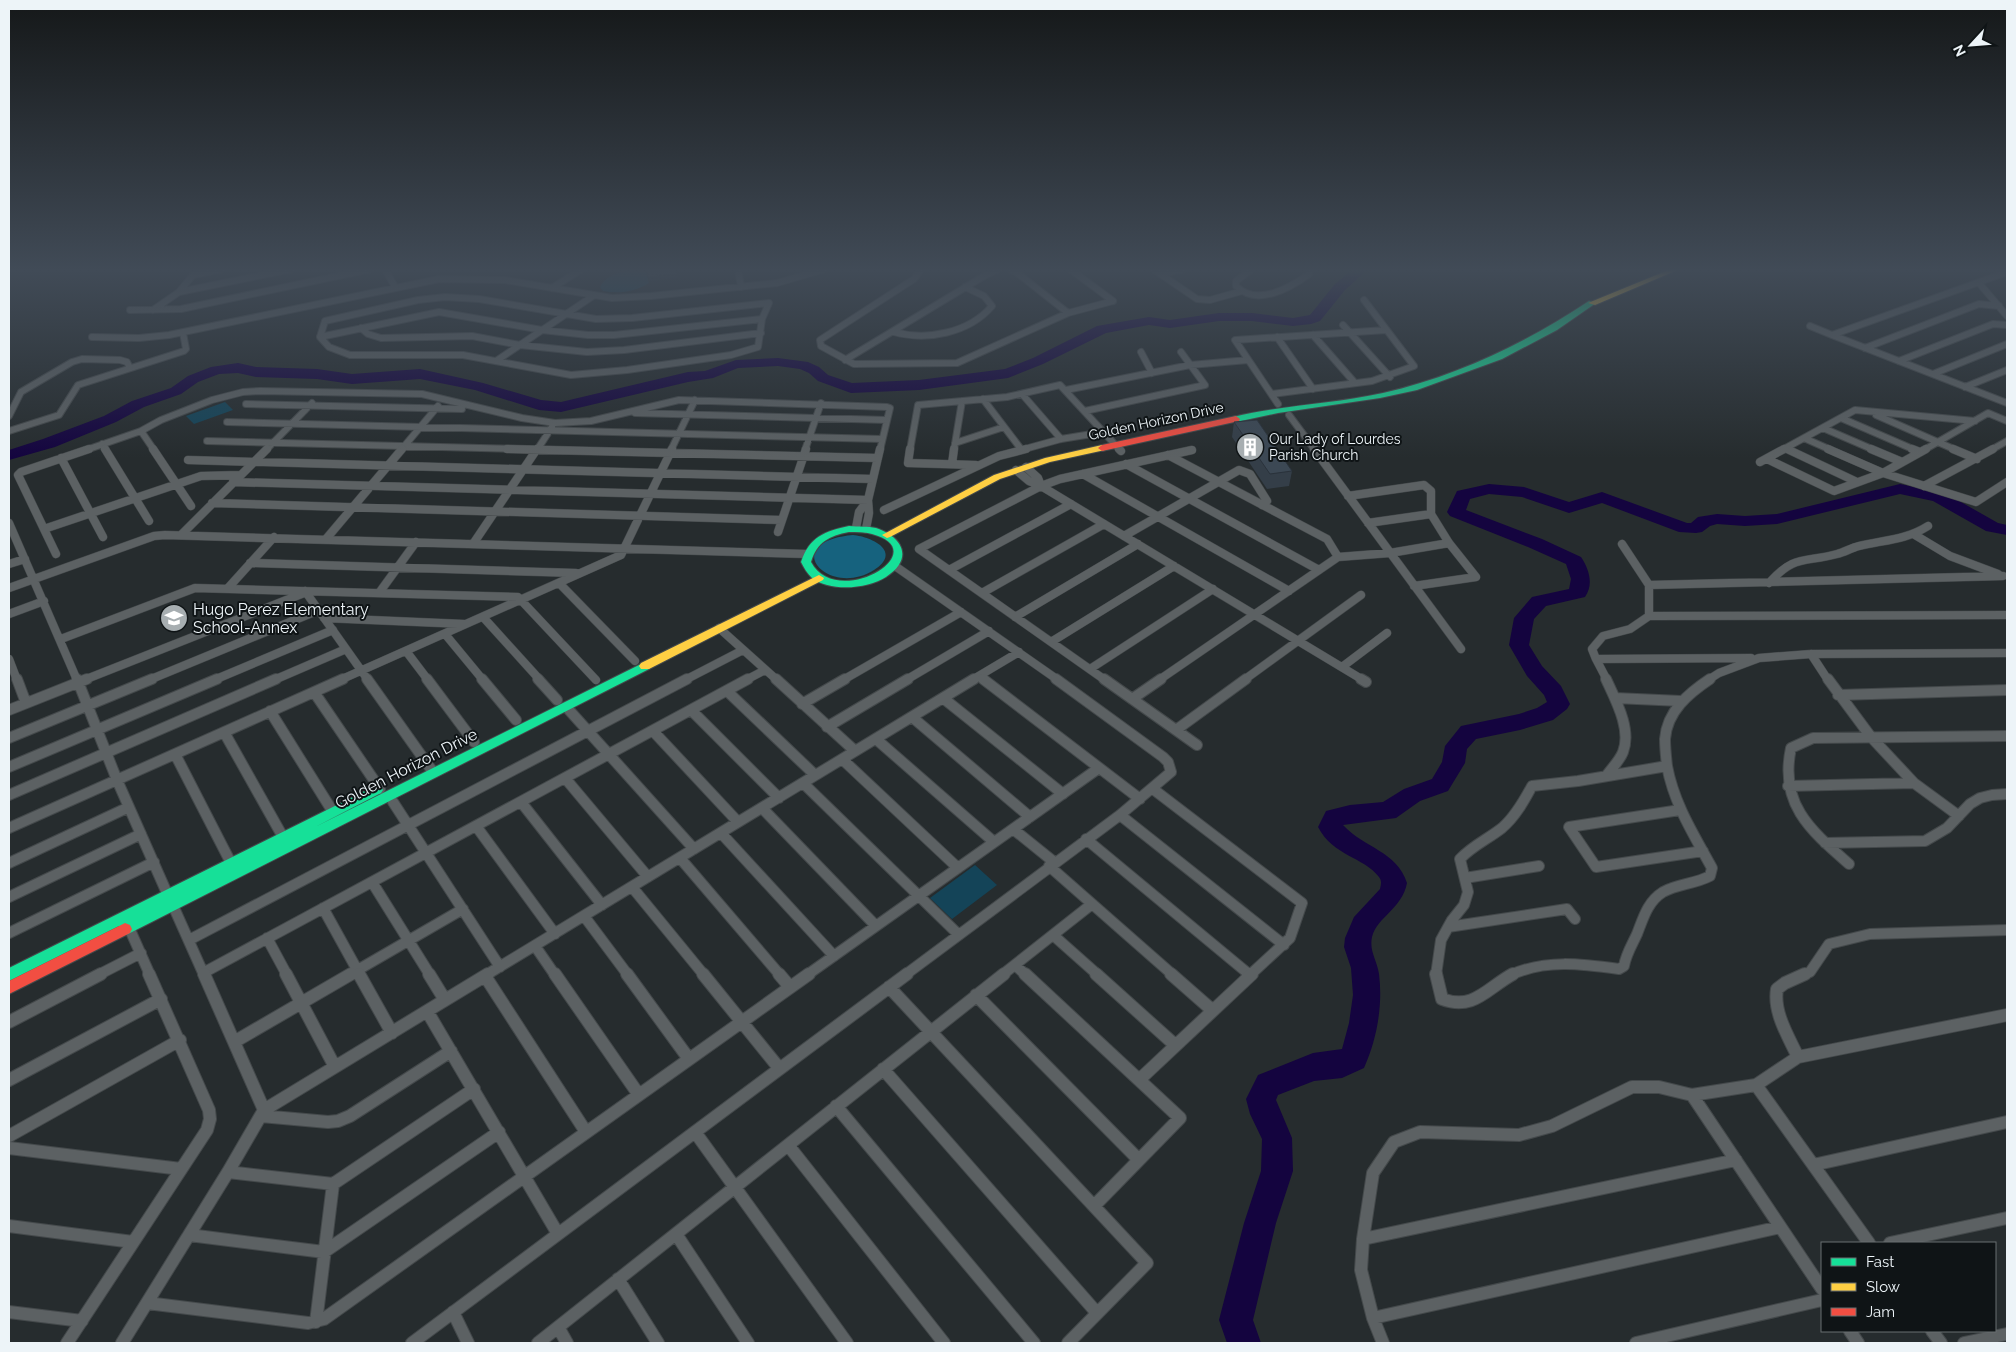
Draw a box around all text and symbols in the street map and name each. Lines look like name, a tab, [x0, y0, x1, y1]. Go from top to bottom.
north arrow	[1946, 20, 1996, 70]
text: N	[1950, 42, 1969, 59]
street label: Golden Horizon Drive	[1087, 399, 1225, 443]
place label: Our Lady of Lourdes Parish Church	[1269, 431, 1401, 463]
building icon: Our Lady of Lourdes Parish Church	[1235, 432, 1265, 462]
place label: Hugo Perez Elementary School-Annex	[193, 600, 369, 637]
school or university icon: Hugo Perez Elementary School-Annex	[159, 603, 189, 633]
street label: Golden Horizon Drive	[332, 724, 481, 813]
legend	[1821, 1242, 1996, 1332]
text: Fast	[1866, 1253, 1894, 1271]
text: Slow	[1866, 1278, 1900, 1296]
text: Jam	[1866, 1303, 1895, 1321]

